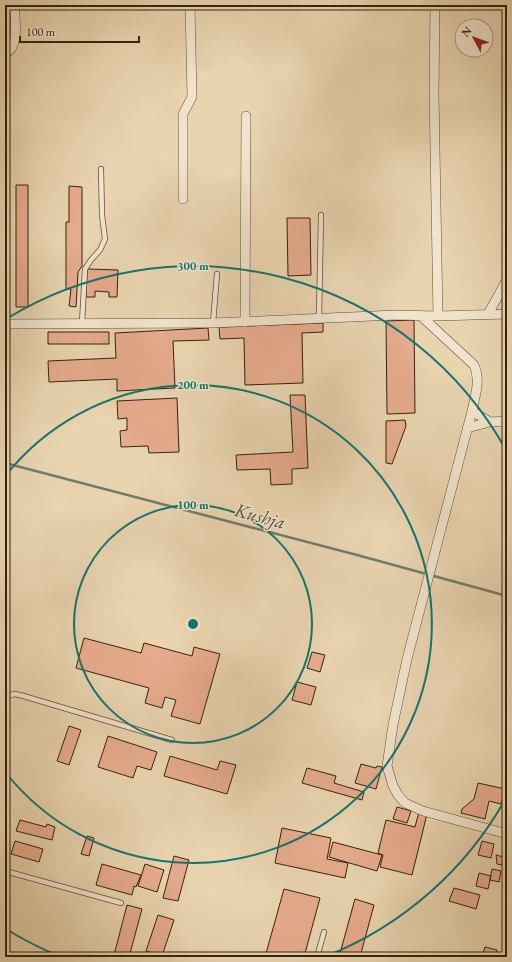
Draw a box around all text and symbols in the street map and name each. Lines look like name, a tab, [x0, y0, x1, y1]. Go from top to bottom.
scale bar	[20, 18, 139, 44]
north arrow	[454, 18, 494, 58]
text: N	[458, 23, 475, 39]
text: 100 m	[26, 24, 56, 40]
text: 300 m	[177, 258, 209, 274]
text: 200 m	[177, 377, 209, 393]
text: 100 m	[177, 497, 209, 513]
water label: Kushja	[231, 497, 288, 535]
centre of rings	[186, 617, 200, 631]

